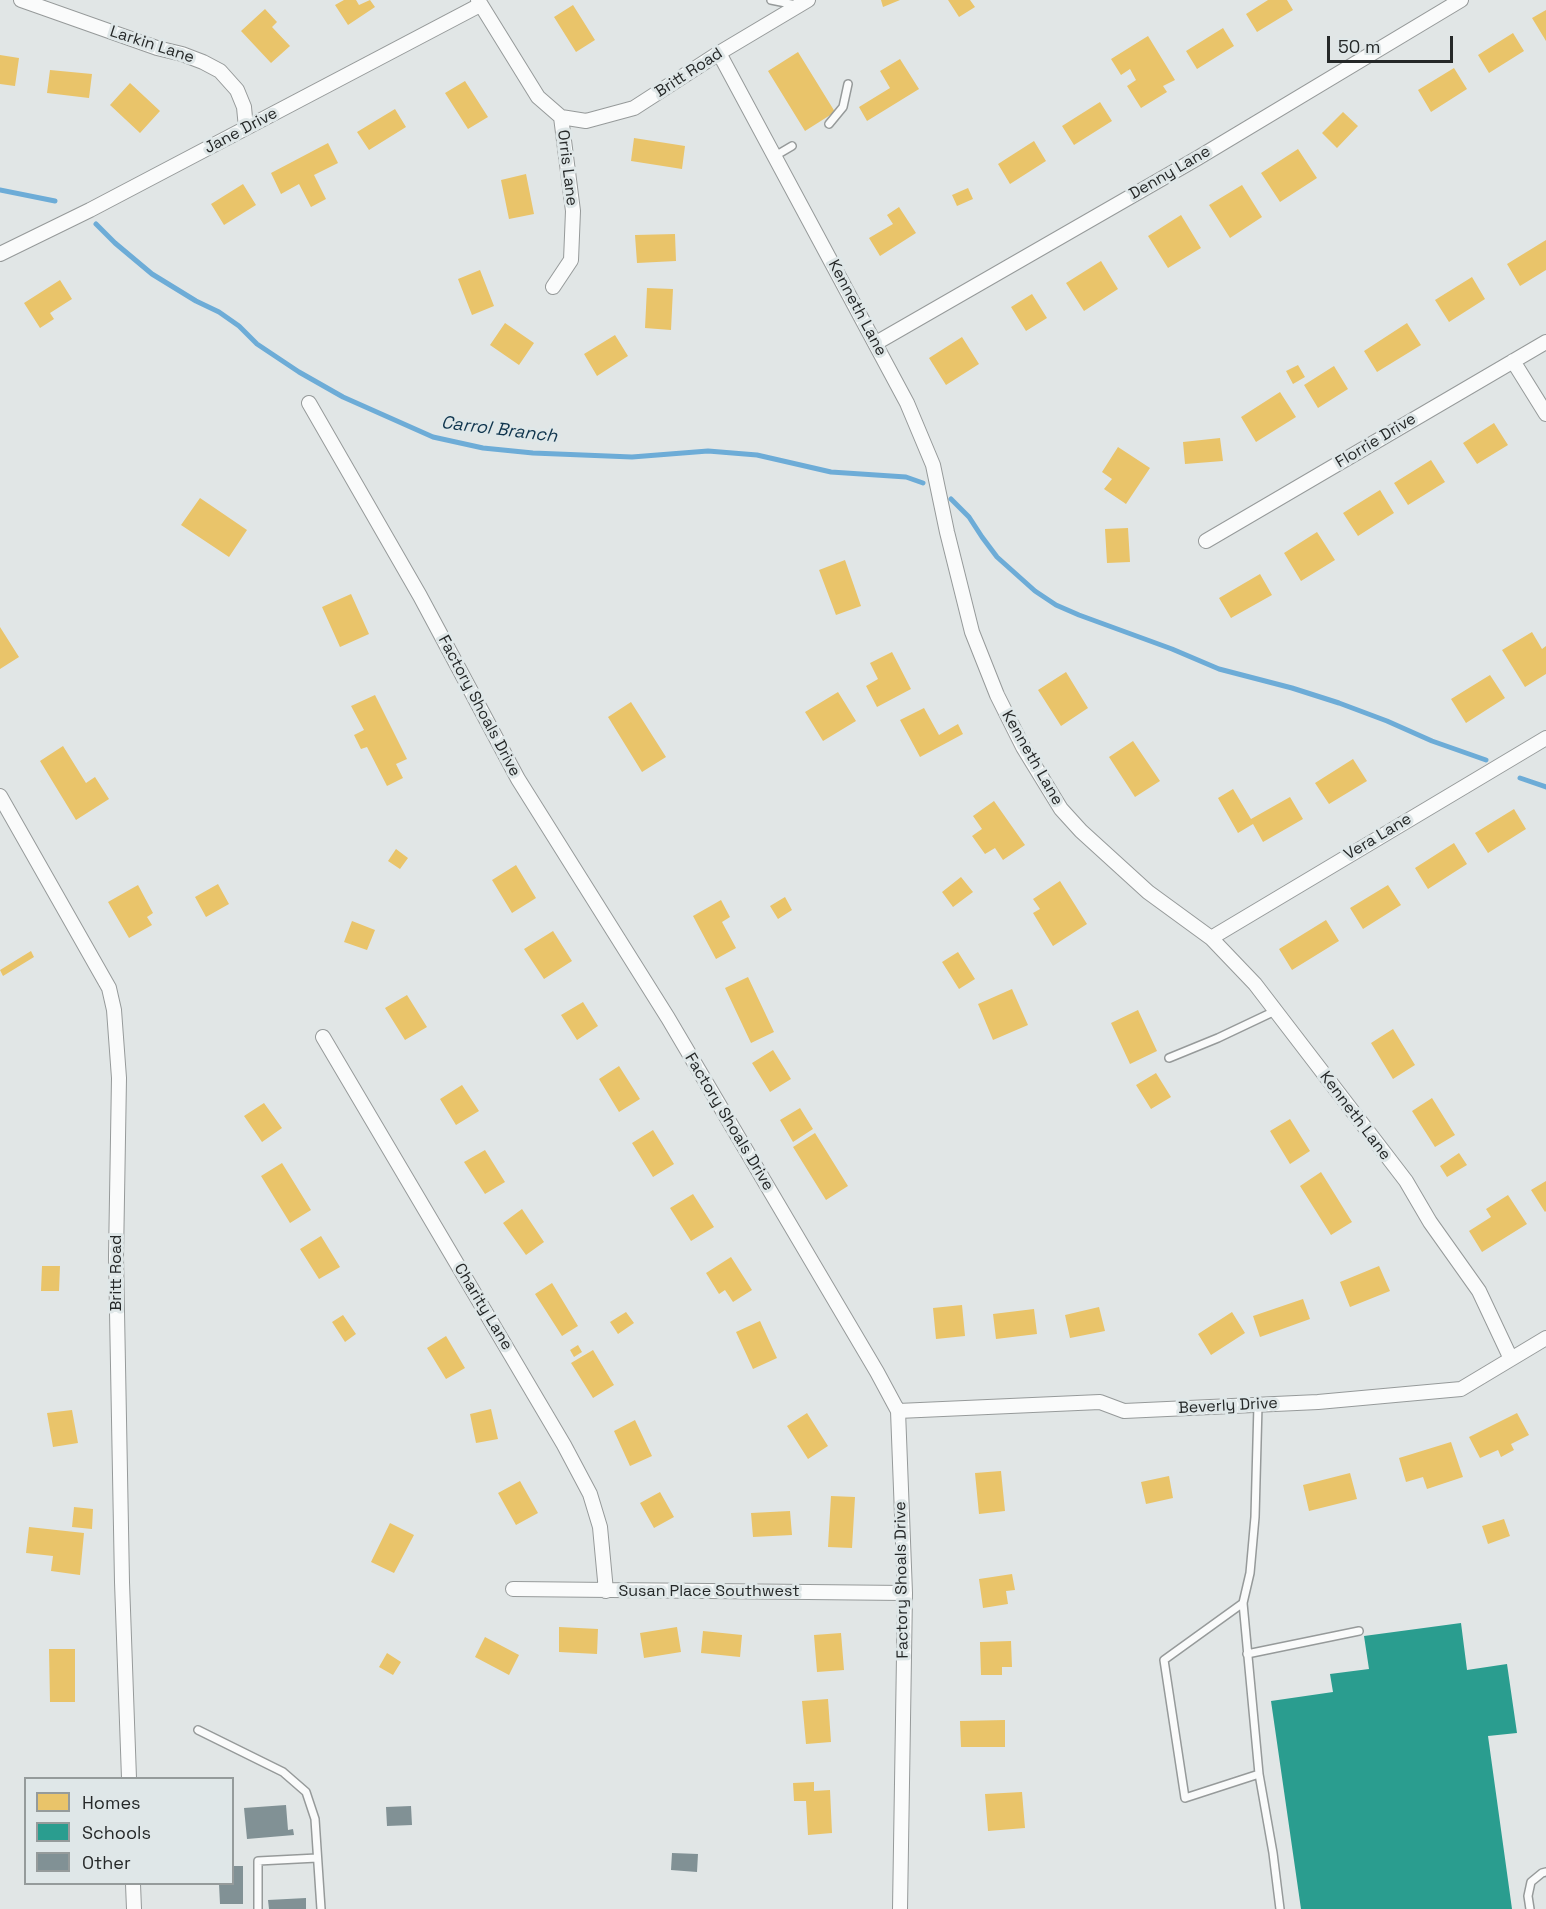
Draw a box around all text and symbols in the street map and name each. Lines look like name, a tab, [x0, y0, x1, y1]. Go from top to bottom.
street label: Larkin Lane	[107, 22, 197, 68]
scale bar	[1330, 24, 1456, 62]
text: 50 m	[1338, 35, 1380, 58]
street label: Britt Road	[652, 44, 726, 102]
street label: Jane Drive	[201, 104, 281, 158]
street label: Orris Lane	[553, 129, 581, 207]
street label: Denny Lane	[1126, 142, 1214, 204]
street label: Kenneth Lane	[824, 257, 890, 359]
street label: Florrie Drive	[1332, 410, 1420, 472]
water label: Carrol Branch	[440, 412, 558, 448]
street label: Factory Shoals Drive	[434, 632, 524, 780]
street label: Kenneth Lane	[997, 707, 1067, 809]
street label: Vera Lane	[1341, 809, 1415, 865]
street label: Factory Shoals Drive	[680, 1050, 778, 1194]
street label: Kenneth Lane	[1315, 1068, 1395, 1164]
street label: Britt Road	[107, 1235, 127, 1311]
street label: Charity Lane	[450, 1260, 516, 1354]
street label: Beverly Drive	[1178, 1394, 1278, 1418]
street label: Factory Shoals Drive	[891, 1501, 913, 1659]
street label: Susan Place Southwest	[618, 1582, 800, 1602]
legend	[24, 1777, 234, 1885]
text: Homes	[82, 1791, 141, 1814]
text: Schools	[82, 1821, 151, 1844]
text: Other	[82, 1851, 131, 1874]

